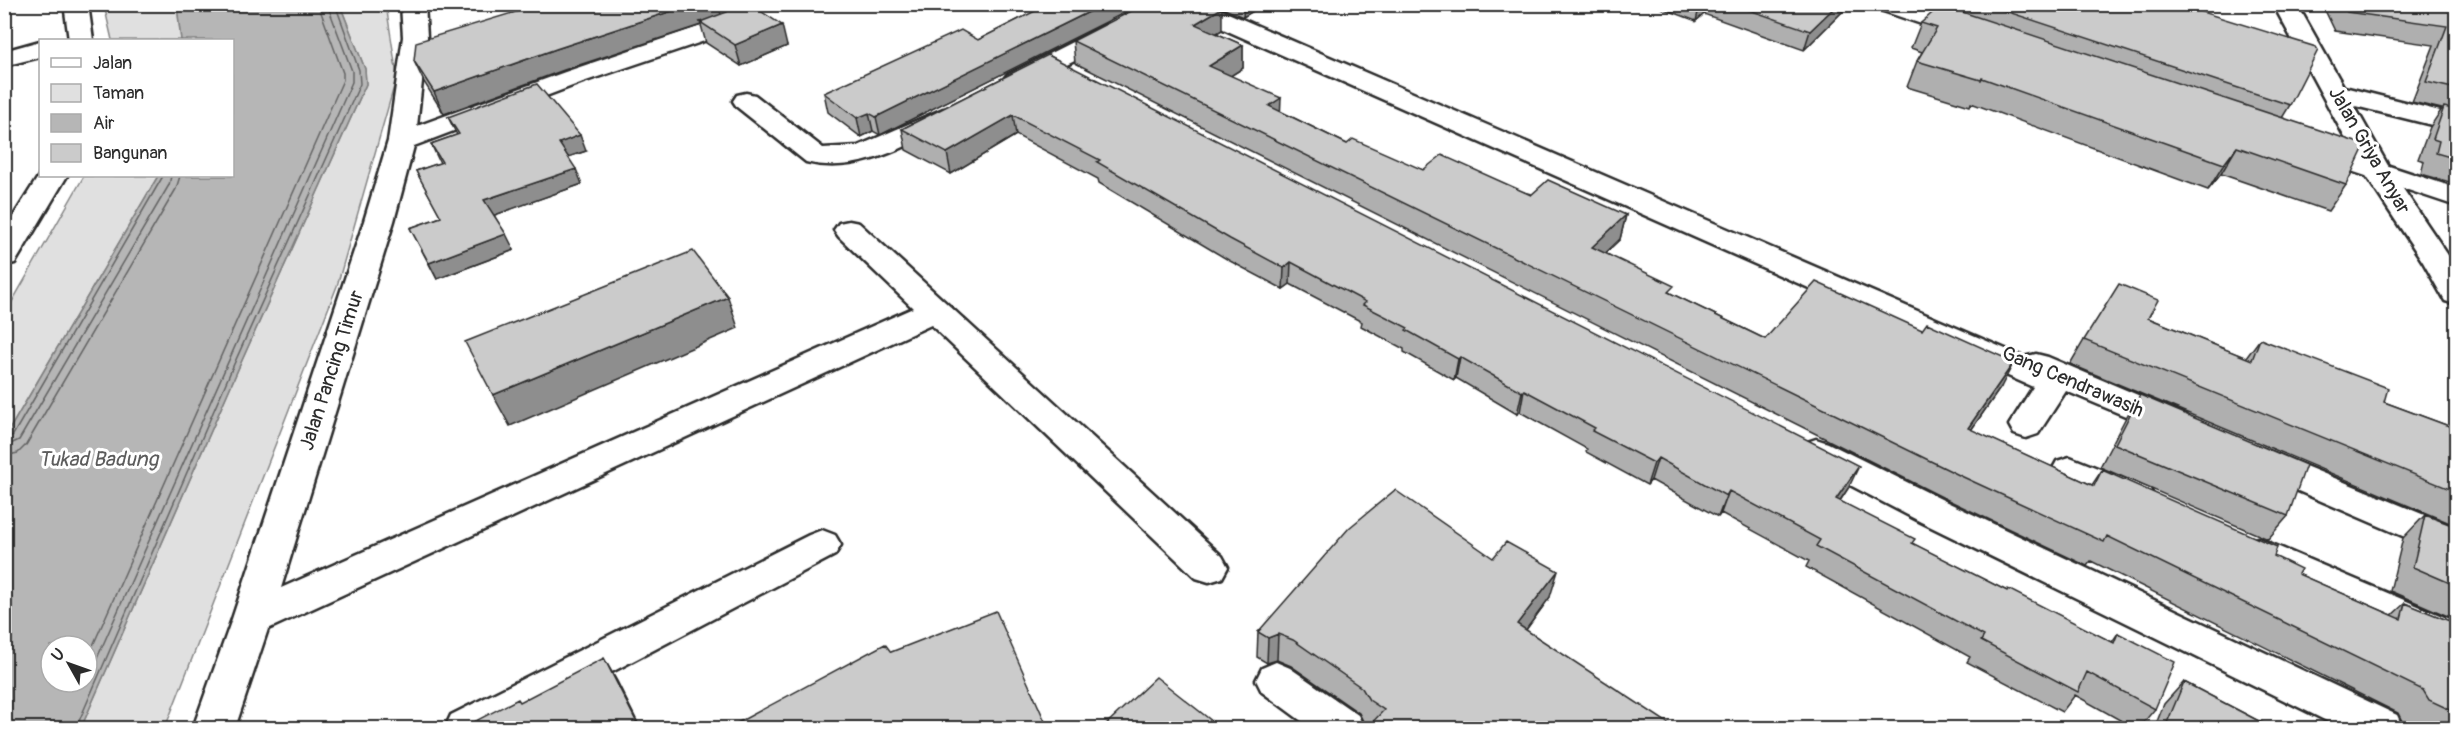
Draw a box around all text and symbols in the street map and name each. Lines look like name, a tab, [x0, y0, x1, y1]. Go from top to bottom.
legend	[39, 39, 234, 177]
text: Jalan	[93, 52, 132, 75]
text: Taman	[93, 82, 144, 105]
street label: Jalan Griya Anyar	[2323, 82, 2416, 218]
text: Air	[93, 112, 115, 135]
text: Bangunan	[93, 142, 168, 165]
street label: Jalan Pancing Timur	[294, 287, 369, 453]
street label: Gang Cendrawasih	[1998, 340, 2148, 423]
water label: Tukad Badung	[38, 446, 159, 473]
north arrow	[39, 634, 99, 694]
text: U	[47, 644, 70, 665]

